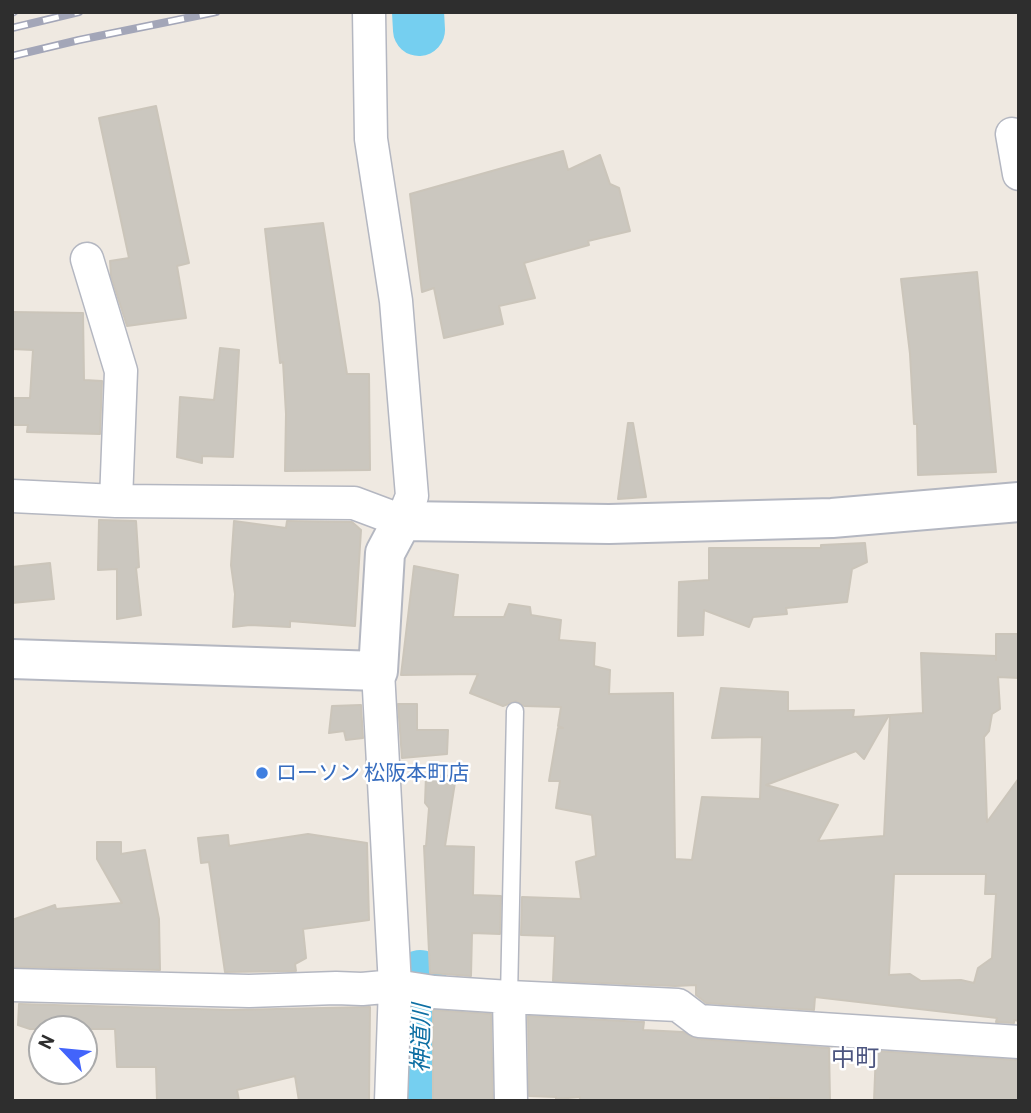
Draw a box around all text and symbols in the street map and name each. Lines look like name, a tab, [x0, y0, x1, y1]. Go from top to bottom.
place label: ローソン 松阪本町店	[276, 760, 469, 786]
marker: ローソン 松阪本町店	[254, 765, 270, 781]
water label: 神道川	[407, 1003, 435, 1073]
north arrow	[28, 1015, 98, 1085]
text: N	[32, 1031, 59, 1052]
district label: 中町	[831, 1044, 879, 1072]

